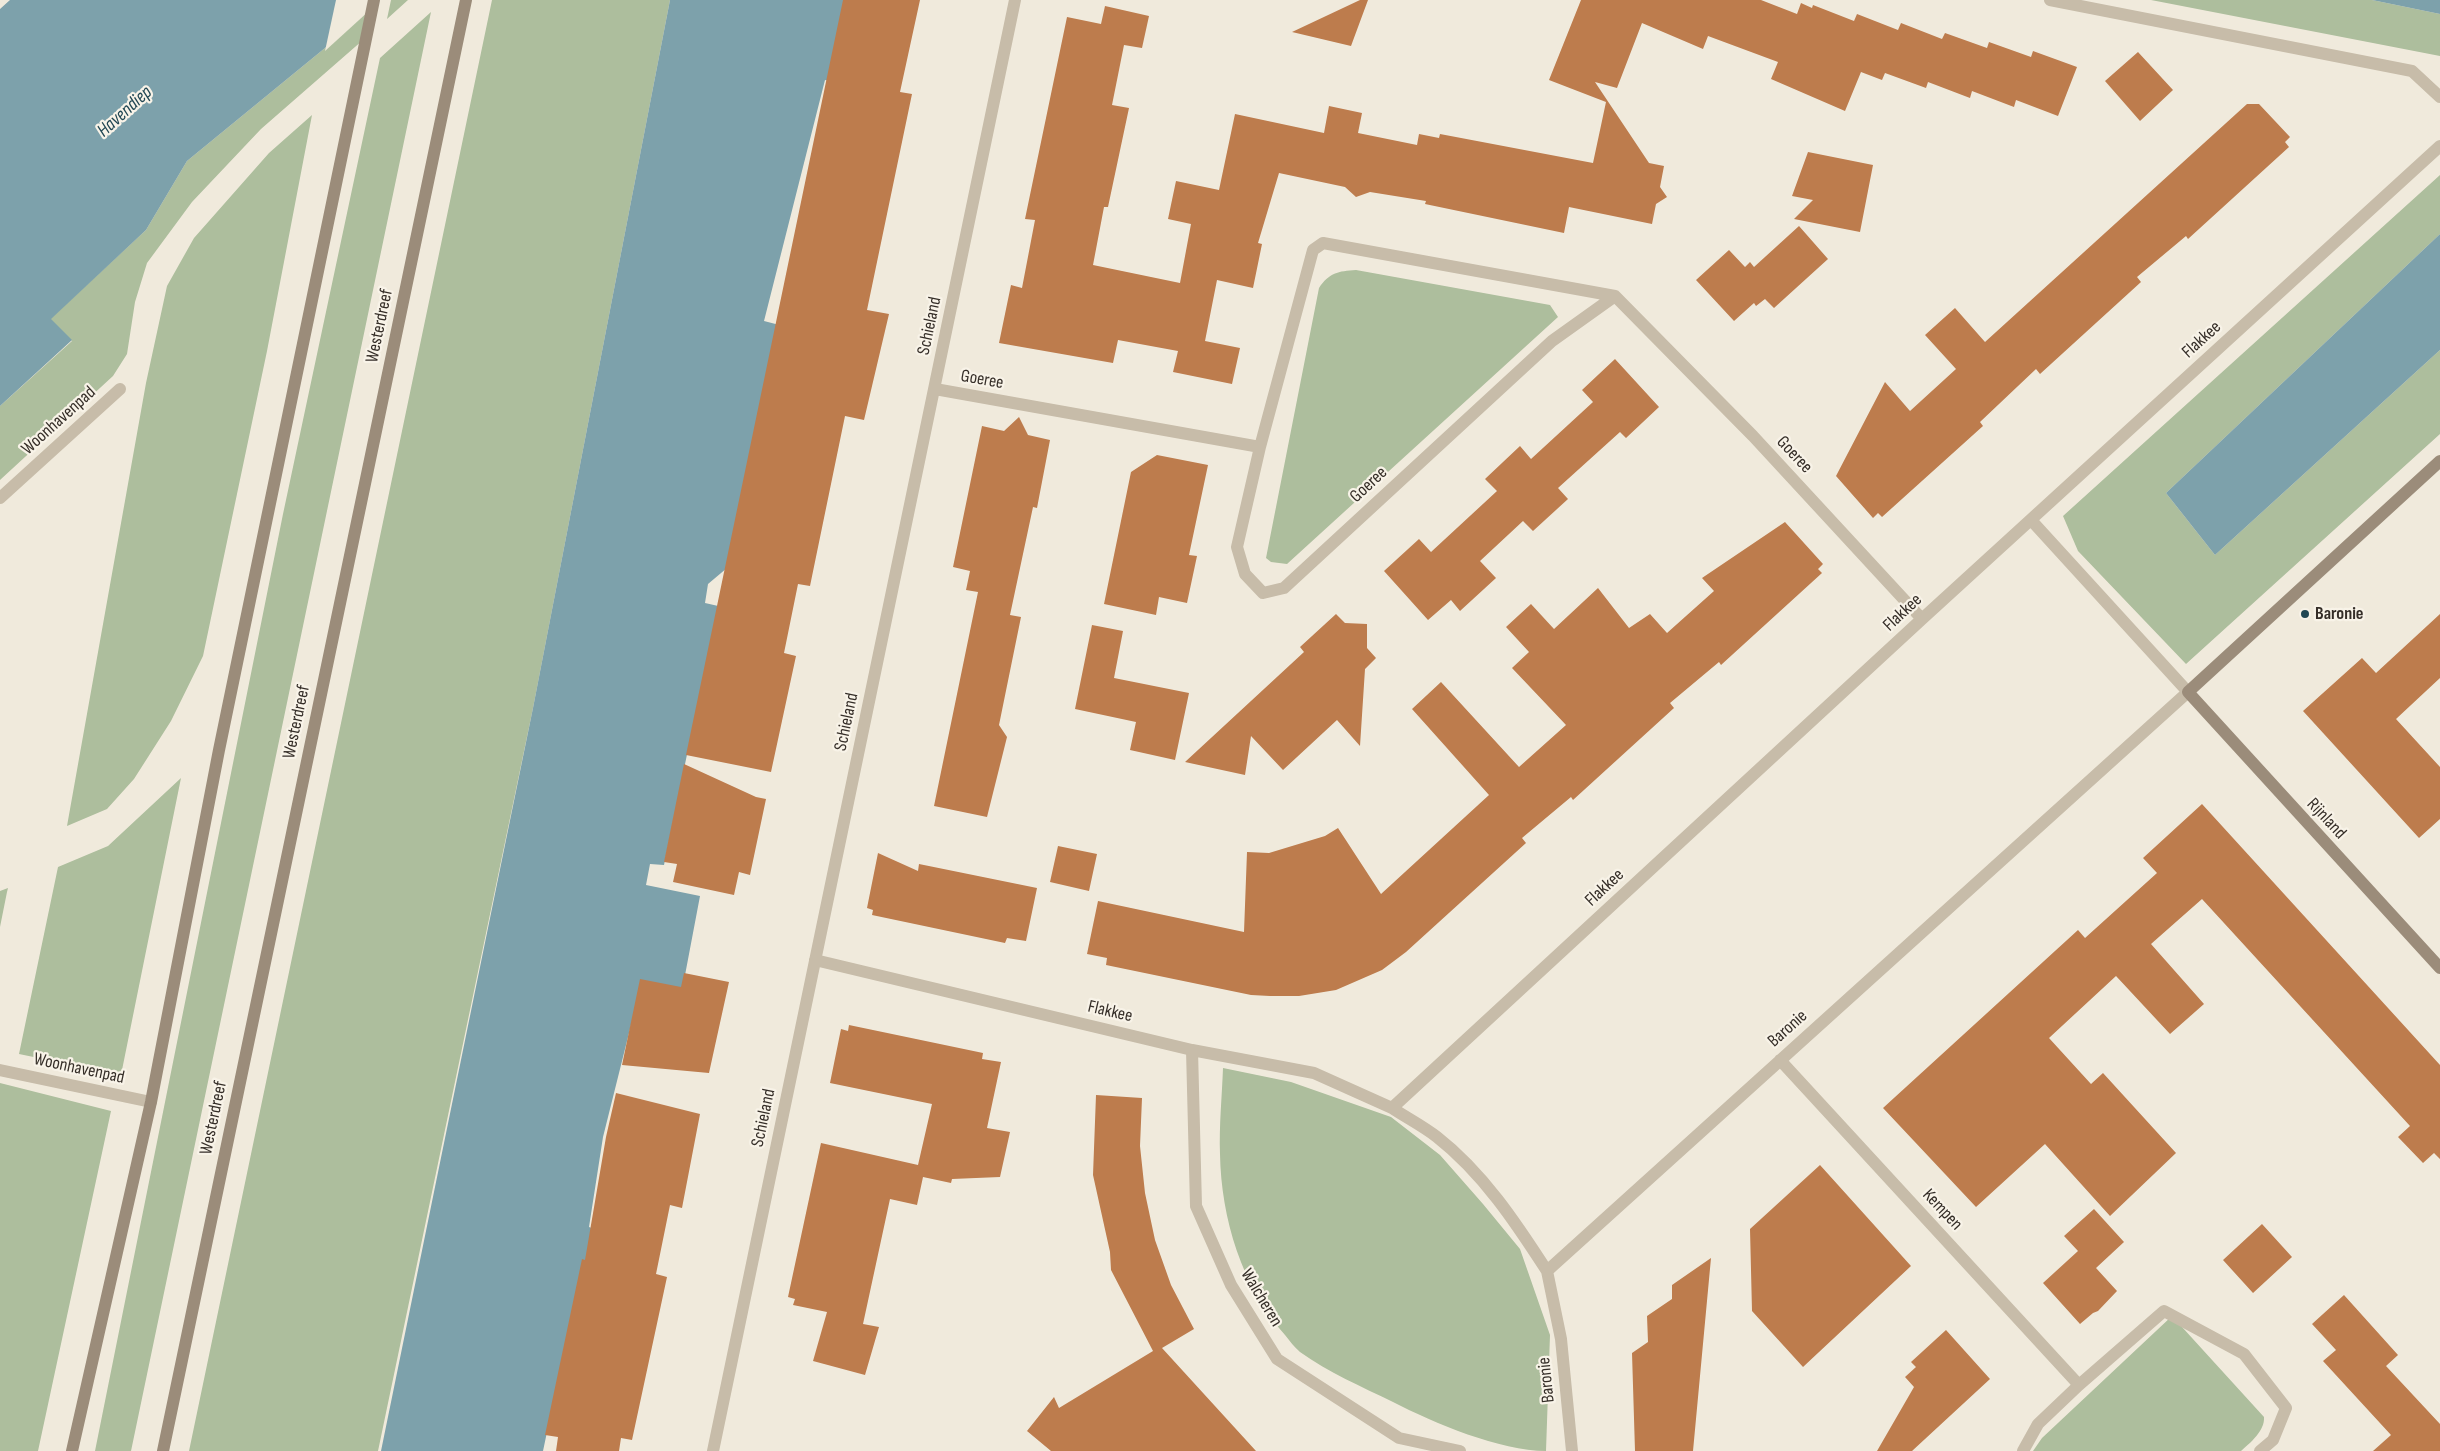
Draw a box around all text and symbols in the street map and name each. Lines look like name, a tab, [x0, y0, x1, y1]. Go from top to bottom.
water label: Havendiep	[93, 82, 157, 142]
street label: Westerdreef	[362, 287, 398, 365]
street label: Schieland	[913, 295, 947, 357]
street label: Flakkee	[2178, 317, 2226, 363]
street label: Goeree	[959, 366, 1005, 394]
street label: Woonhavenpad	[18, 382, 100, 460]
street label: Goeree	[1771, 432, 1817, 478]
street label: Goeree	[1346, 462, 1392, 508]
street label: Flakkee	[1879, 590, 1927, 636]
place label: Baronie	[2315, 603, 2364, 625]
marker: Baronie	[2299, 608, 2311, 620]
street label: Westerdreef	[279, 683, 315, 761]
street label: Schieland	[830, 691, 864, 753]
street label: Rijnland	[2302, 794, 2350, 844]
street label: Flakkee	[1581, 865, 1629, 911]
street label: Flakkee	[1086, 996, 1134, 1028]
street label: Baronie	[1764, 1006, 1812, 1052]
street label: Woonhavenpad	[32, 1049, 126, 1089]
street label: Westerdreef	[196, 1079, 232, 1157]
street label: Schieland	[747, 1087, 781, 1149]
street label: Kempen	[1917, 1185, 1967, 1235]
street label: Walcheren	[1235, 1265, 1287, 1331]
street label: Baronie	[1534, 1356, 1560, 1404]

